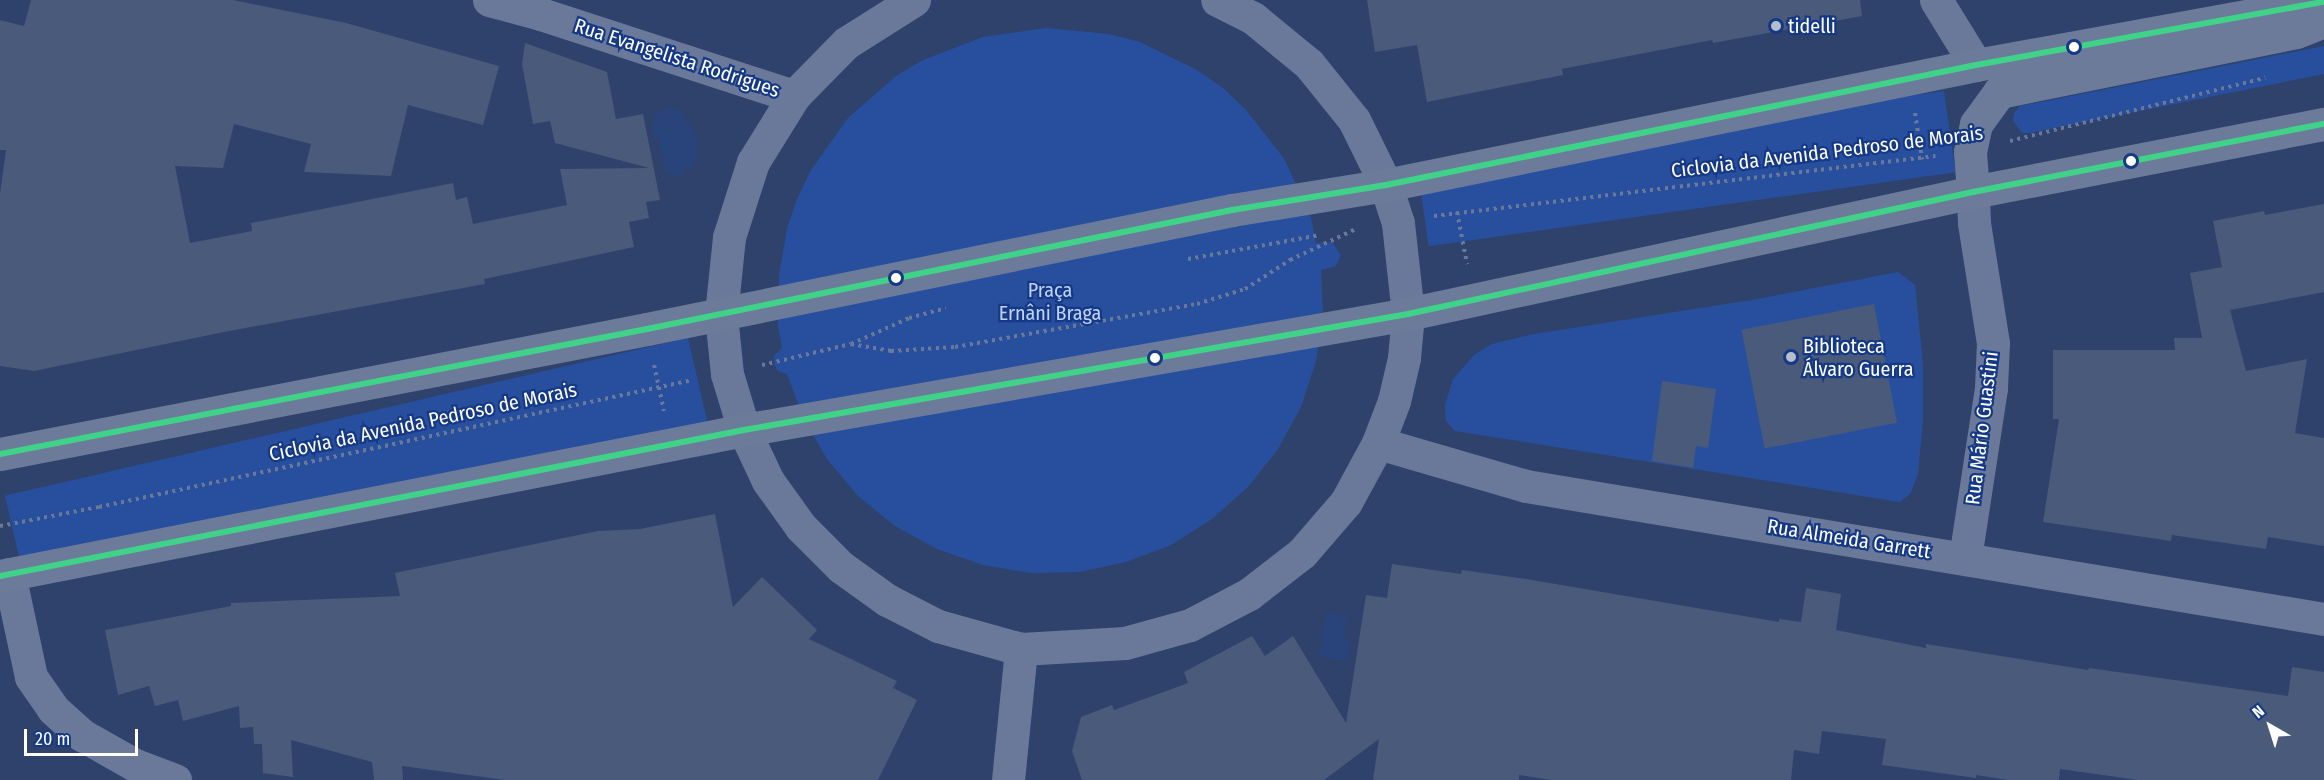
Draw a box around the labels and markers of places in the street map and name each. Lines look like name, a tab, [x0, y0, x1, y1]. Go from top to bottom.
place label: tidelli	[1788, 14, 1836, 38]
marker: tidelli	[1769, 19, 1783, 33]
unlabelled marker	[2068, 41, 2080, 53]
unlabelled marker	[2125, 155, 2137, 167]
unlabelled marker	[890, 272, 902, 284]
place label: Biblioteca Álvaro Guerra	[1803, 334, 1914, 381]
marker: Biblioteca Álvaro Guerra	[1784, 350, 1798, 364]
unlabelled marker	[1149, 352, 1161, 364]

